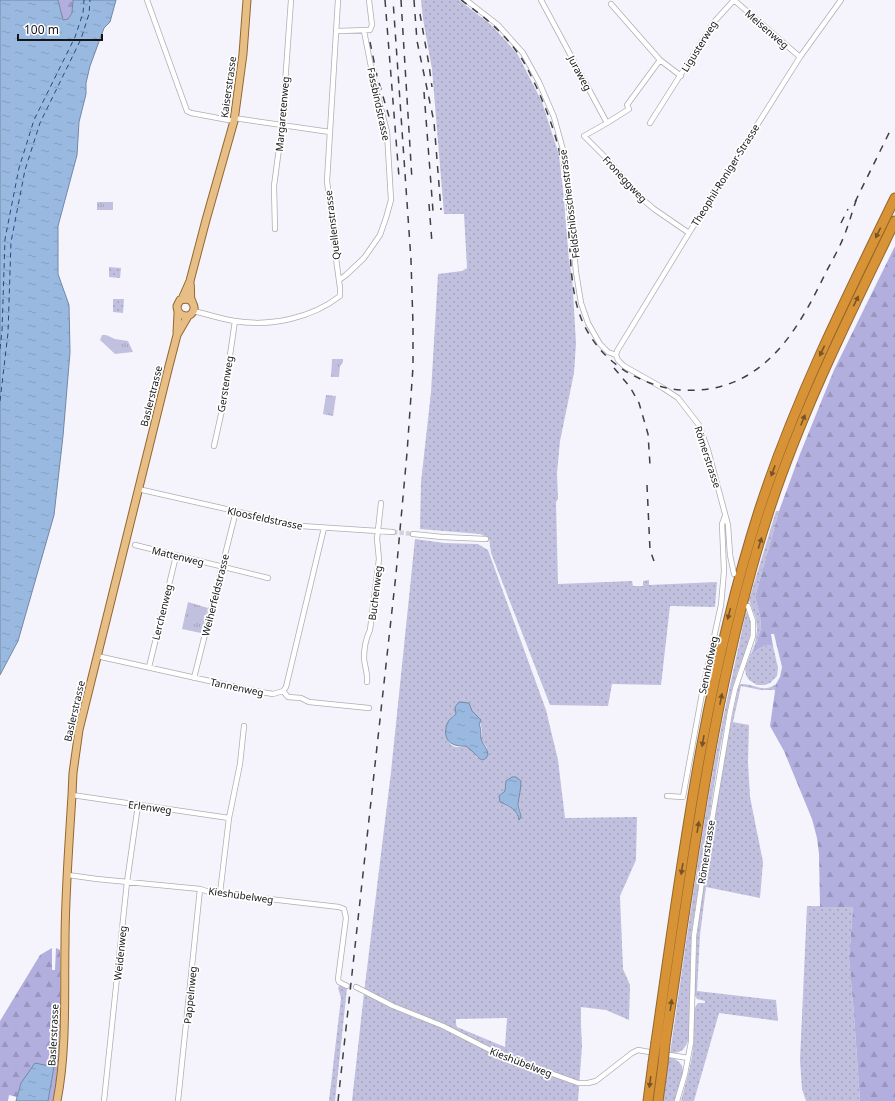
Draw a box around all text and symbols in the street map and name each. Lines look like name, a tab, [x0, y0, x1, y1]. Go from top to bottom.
street label: Meisenweg	[742, 6, 792, 52]
scale bar	[18, 16, 102, 42]
street label: Ligusterweg	[678, 18, 720, 74]
text: 100 m	[24, 21, 59, 38]
street label: Juraweg	[564, 52, 595, 93]
street label: Kaiserstrasse	[217, 55, 239, 119]
street label: Fassbindstrasse	[364, 66, 394, 142]
street label: Margaretenweg	[272, 76, 292, 152]
street label: Theophil-Roniger-Strasse	[688, 121, 762, 229]
street label: Feldschlösschenstrasse	[555, 148, 583, 259]
street label: Froneggweg	[600, 153, 650, 205]
street label: Quellenstrasse	[321, 189, 343, 260]
one-way arrow	[875, 228, 881, 239]
one-way arrow	[853, 296, 859, 307]
one-way arrow	[819, 345, 825, 356]
street label: Gerstenweg	[214, 355, 236, 413]
street label: Baslerstrasse	[137, 364, 165, 428]
one-way arrow	[800, 415, 806, 426]
street label: Römerstrasse	[691, 424, 725, 490]
one-way arrow	[770, 465, 776, 477]
street label: Kloosfeldstrasse	[226, 503, 304, 533]
one-way arrow	[757, 536, 763, 548]
street label: Mattenweg	[150, 543, 206, 569]
street label: Weiherfeldstrasse	[198, 552, 232, 638]
street label: Buchenweg	[365, 565, 385, 621]
street label: Lerchenweg	[148, 583, 176, 641]
one-way arrow	[726, 607, 732, 620]
street label: Sennhofweg	[695, 635, 721, 695]
street label: Tannenweg	[209, 675, 265, 699]
street label: Baslerstrasse	[60, 679, 88, 743]
one-way arrow	[718, 692, 724, 705]
one-way arrow	[700, 735, 706, 747]
street label: Erlenweg	[127, 797, 173, 817]
street label: Römerstrasse	[694, 819, 718, 885]
one-way arrow	[696, 821, 702, 833]
one-way arrow	[679, 863, 685, 875]
street label: Kieshübelweg	[208, 884, 274, 906]
street label: Weidenweg	[110, 925, 130, 981]
street label: Pappelnweg	[180, 965, 200, 1025]
one-way arrow	[668, 998, 674, 1011]
street label: Baslerstrasse	[44, 1003, 62, 1067]
street label: Kieshübelweg	[488, 1044, 554, 1080]
one-way arrow	[647, 1076, 653, 1088]

